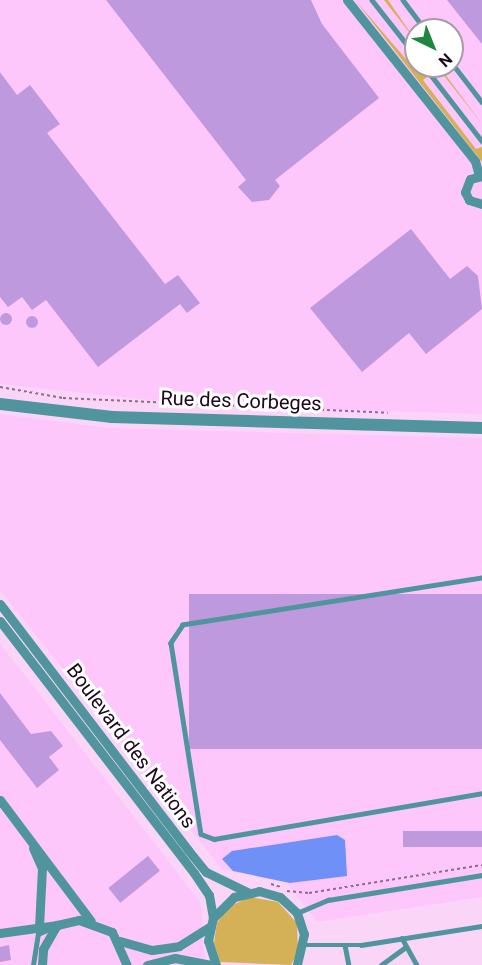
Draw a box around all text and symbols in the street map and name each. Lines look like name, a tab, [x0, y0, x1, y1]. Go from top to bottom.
north arrow	[404, 18, 464, 78]
text: N	[435, 49, 456, 71]
street label: Rue des Corbeges	[160, 386, 322, 416]
street label: Boulevard des Nations	[61, 659, 201, 833]

